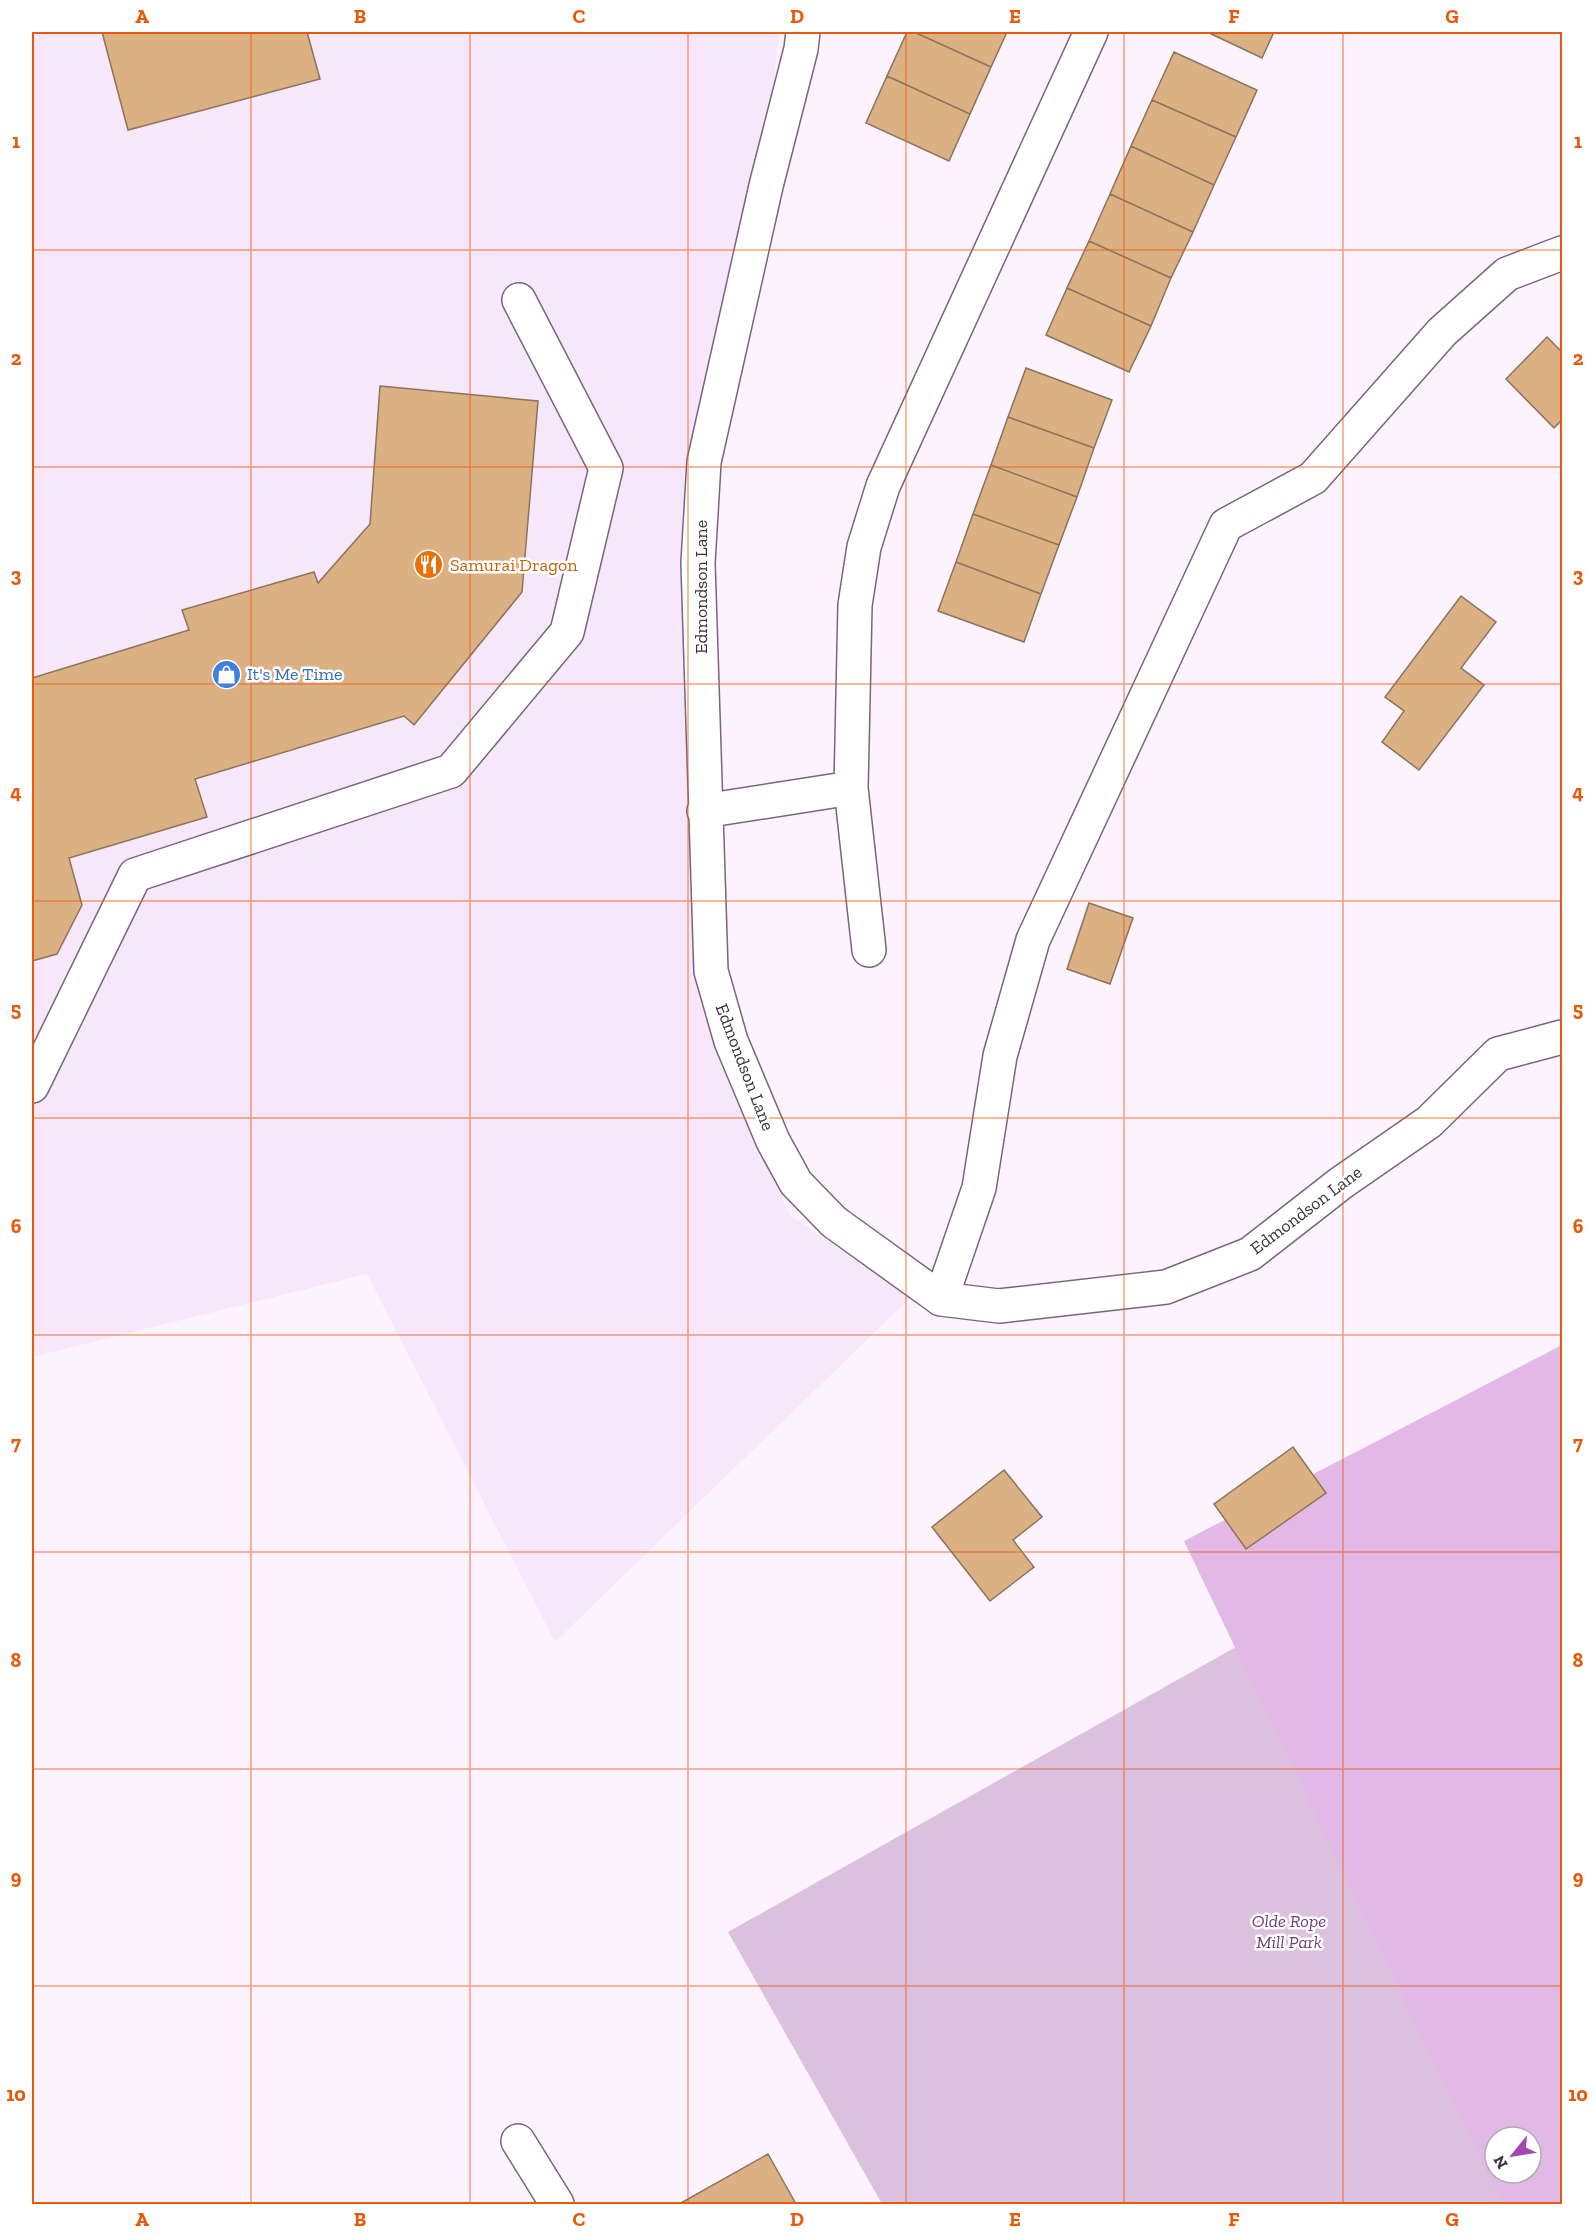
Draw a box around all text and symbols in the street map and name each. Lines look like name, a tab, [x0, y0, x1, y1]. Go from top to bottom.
text: A	[135, 4, 149, 28]
text: B	[354, 4, 366, 28]
text: C	[573, 4, 586, 28]
text: D	[790, 4, 804, 28]
text: E	[1009, 4, 1021, 28]
text: F	[1228, 4, 1240, 28]
text: G	[1445, 4, 1459, 28]
text: 1	[12, 129, 20, 153]
text: 1	[1574, 129, 1582, 153]
text: 2	[11, 346, 22, 370]
text: 2	[1573, 346, 1584, 370]
street label: Edmondson Lane	[690, 520, 712, 654]
restaurant icon: Samurai Dragon	[413, 549, 445, 581]
place label: Samurai Dragon	[450, 554, 578, 576]
text: 3	[11, 563, 22, 587]
text: 3	[1573, 563, 1584, 587]
shop icon: It's Me Time	[210, 658, 242, 690]
place label: It's Me Time	[247, 663, 342, 685]
text: 4	[10, 780, 22, 804]
text: 4	[1572, 780, 1584, 804]
text: 5	[11, 997, 21, 1021]
text: 5	[1573, 997, 1583, 1021]
street label: Edmondson Lane	[711, 1000, 779, 1134]
street label: Edmondson Lane	[1246, 1161, 1366, 1259]
text: 6	[11, 1214, 22, 1238]
text: 6	[1573, 1214, 1584, 1238]
text: 7	[11, 1431, 21, 1455]
text: 7	[1573, 1431, 1583, 1455]
text: 8	[11, 1648, 22, 1672]
text: 8	[1573, 1648, 1584, 1672]
text: 9	[11, 1865, 22, 1889]
text: 9	[1573, 1865, 1584, 1889]
park label: Olde Rope Mill Park	[1252, 1910, 1326, 1953]
text: 10	[6, 2082, 26, 2106]
text: 10	[1568, 2082, 1588, 2106]
north arrow	[1483, 2125, 1543, 2185]
text: N	[1489, 2152, 1512, 2172]
text: A	[135, 2207, 149, 2231]
text: B	[354, 2207, 366, 2231]
text: C	[573, 2207, 586, 2231]
text: D	[790, 2207, 804, 2231]
text: E	[1009, 2207, 1021, 2231]
text: F	[1228, 2207, 1240, 2231]
text: G	[1445, 2207, 1459, 2231]

